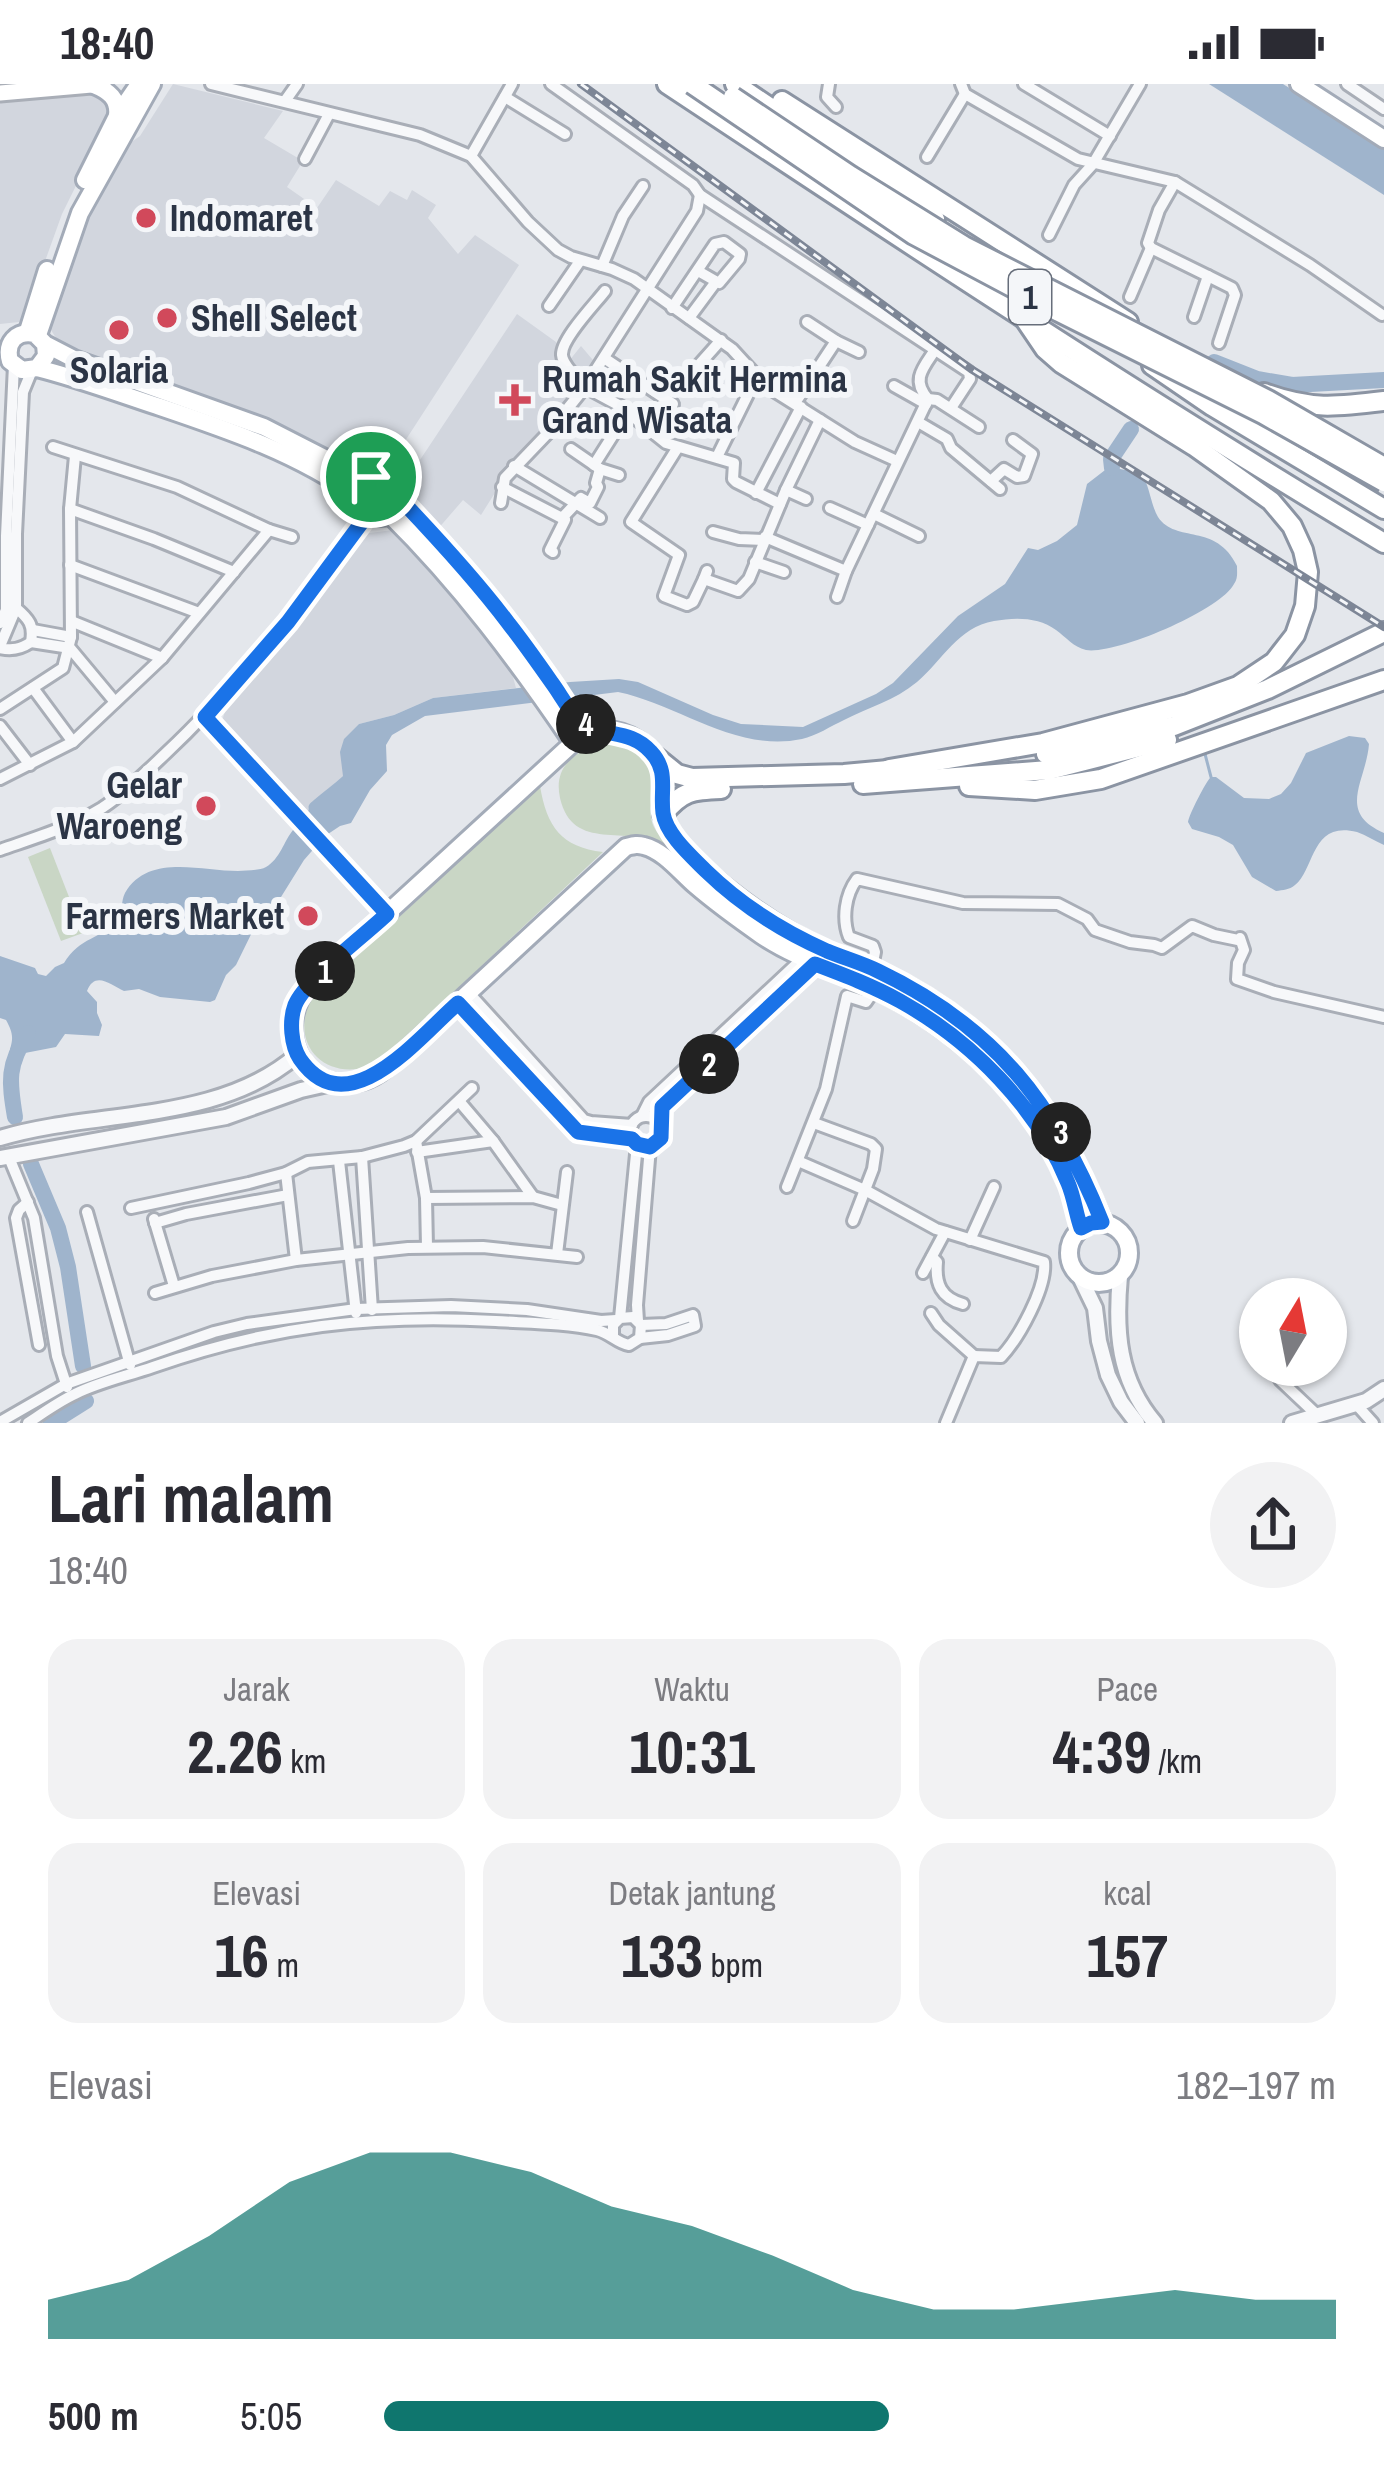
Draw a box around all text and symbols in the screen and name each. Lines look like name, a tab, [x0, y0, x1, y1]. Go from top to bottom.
text: 18:40	[60, 12, 154, 73]
place label: Indomaret	[170, 194, 313, 242]
marker: Indomaret	[133, 205, 159, 231]
road number: 1	[1009, 270, 1051, 324]
place label: Shell Select	[191, 294, 357, 342]
marker: Shell Select	[154, 305, 180, 331]
marker: Solaria	[106, 317, 132, 343]
place label: Solaria	[70, 346, 169, 394]
place label: Rumah Sakit Hermina Grand Wisata	[542, 355, 848, 444]
marker: Rumah Sakit Hermina Grand Wisata	[499, 384, 531, 416]
pin	[320, 426, 422, 528]
icon: arrive	[338, 444, 404, 510]
pin: 4	[556, 694, 616, 754]
text: 4	[578, 702, 594, 746]
place label: Gelar Waroeng	[57, 761, 183, 850]
marker: Gelar Waroeng	[193, 793, 219, 819]
place label: Farmers Market	[66, 892, 284, 940]
marker: Farmers Market	[295, 903, 321, 929]
pin: 1	[295, 941, 355, 1001]
text: 1	[317, 949, 333, 993]
pin: 2	[679, 1034, 739, 1094]
text: 2	[701, 1042, 717, 1086]
pin: 3	[1031, 1102, 1091, 1162]
text: 3	[1053, 1110, 1069, 1154]
north arrow	[1239, 1278, 1347, 1386]
map controls	[1239, 1278, 1347, 1386]
text: Lari malam	[48, 1454, 334, 1543]
button: share	[1210, 1462, 1336, 1588]
text: 18:40	[48, 1544, 128, 1596]
text: Jarak	[224, 1667, 290, 1711]
text: Waktu	[654, 1667, 730, 1711]
text: Pace	[1096, 1667, 1158, 1711]
text: 2.26	[187, 1711, 283, 1792]
text: 10:31	[629, 1711, 755, 1792]
text: 4:39	[1053, 1711, 1151, 1792]
text: km	[283, 1739, 326, 1783]
text: /km	[1151, 1739, 1202, 1783]
text: Elevasi	[212, 1871, 301, 1915]
text: Detak jantung	[609, 1871, 775, 1915]
text: kcal	[1103, 1871, 1151, 1915]
text: 16	[214, 1915, 269, 1996]
text: 133	[621, 1915, 703, 1996]
text: 157	[1086, 1915, 1168, 1996]
text: m	[269, 1943, 299, 1987]
text: bpm	[703, 1943, 763, 1987]
text: Elevasi	[48, 2059, 153, 2111]
text: 182–197 m	[1176, 2059, 1336, 2111]
text: 500 m	[48, 2390, 139, 2442]
text: 5:05	[240, 2390, 302, 2442]

